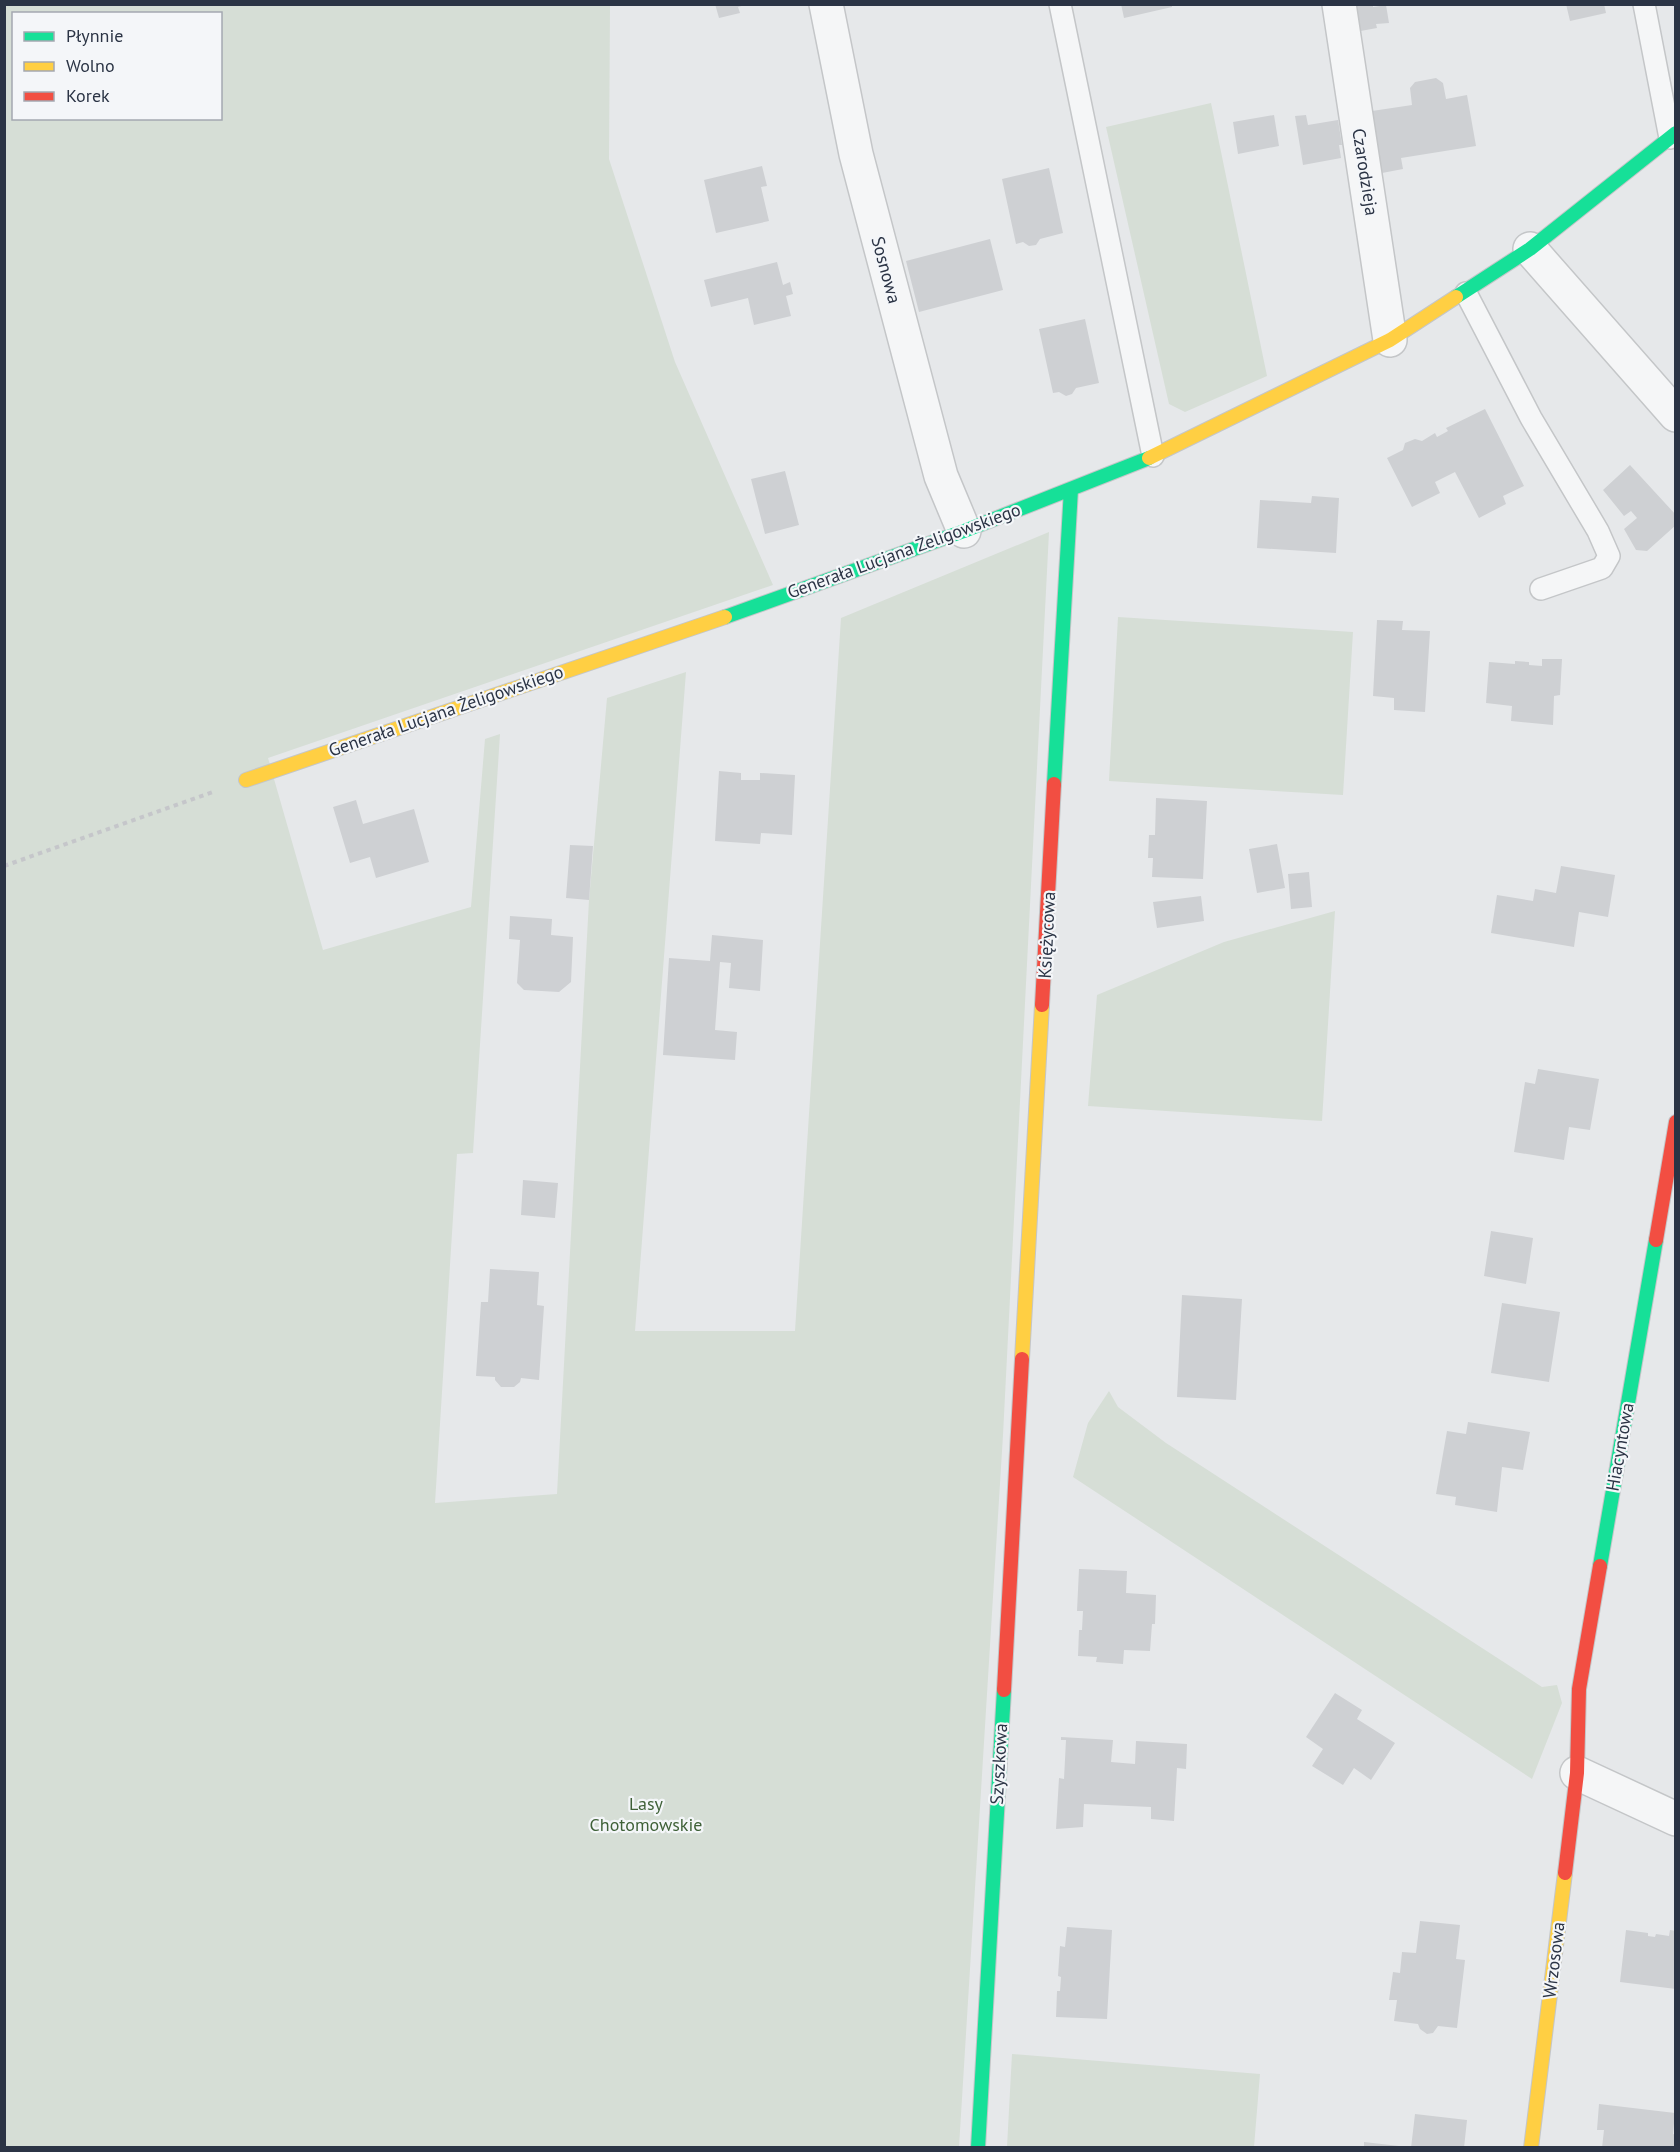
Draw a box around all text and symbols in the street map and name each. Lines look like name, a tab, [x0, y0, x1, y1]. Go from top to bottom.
legend	[12, 12, 222, 120]
text: Płynnie	[66, 24, 123, 47]
text: Wolno	[66, 54, 115, 77]
text: Korek	[66, 84, 110, 107]
street label: Czarodzieja	[1347, 127, 1384, 217]
street label: Sosnowa	[867, 234, 906, 306]
street label: Generała Lucjana Żeligowskiego	[784, 498, 1024, 604]
street label: Generała Lucjana Żeligowskiego	[325, 660, 566, 762]
street label: Księżycowa	[1033, 891, 1060, 979]
street label: Hiacyntowa	[1600, 1401, 1639, 1493]
street label: Szyszkowa	[985, 1723, 1012, 1805]
park label: Lasy Chotomowskie	[590, 1792, 702, 1836]
street label: Wrzosowa	[1537, 1920, 1570, 1999]

